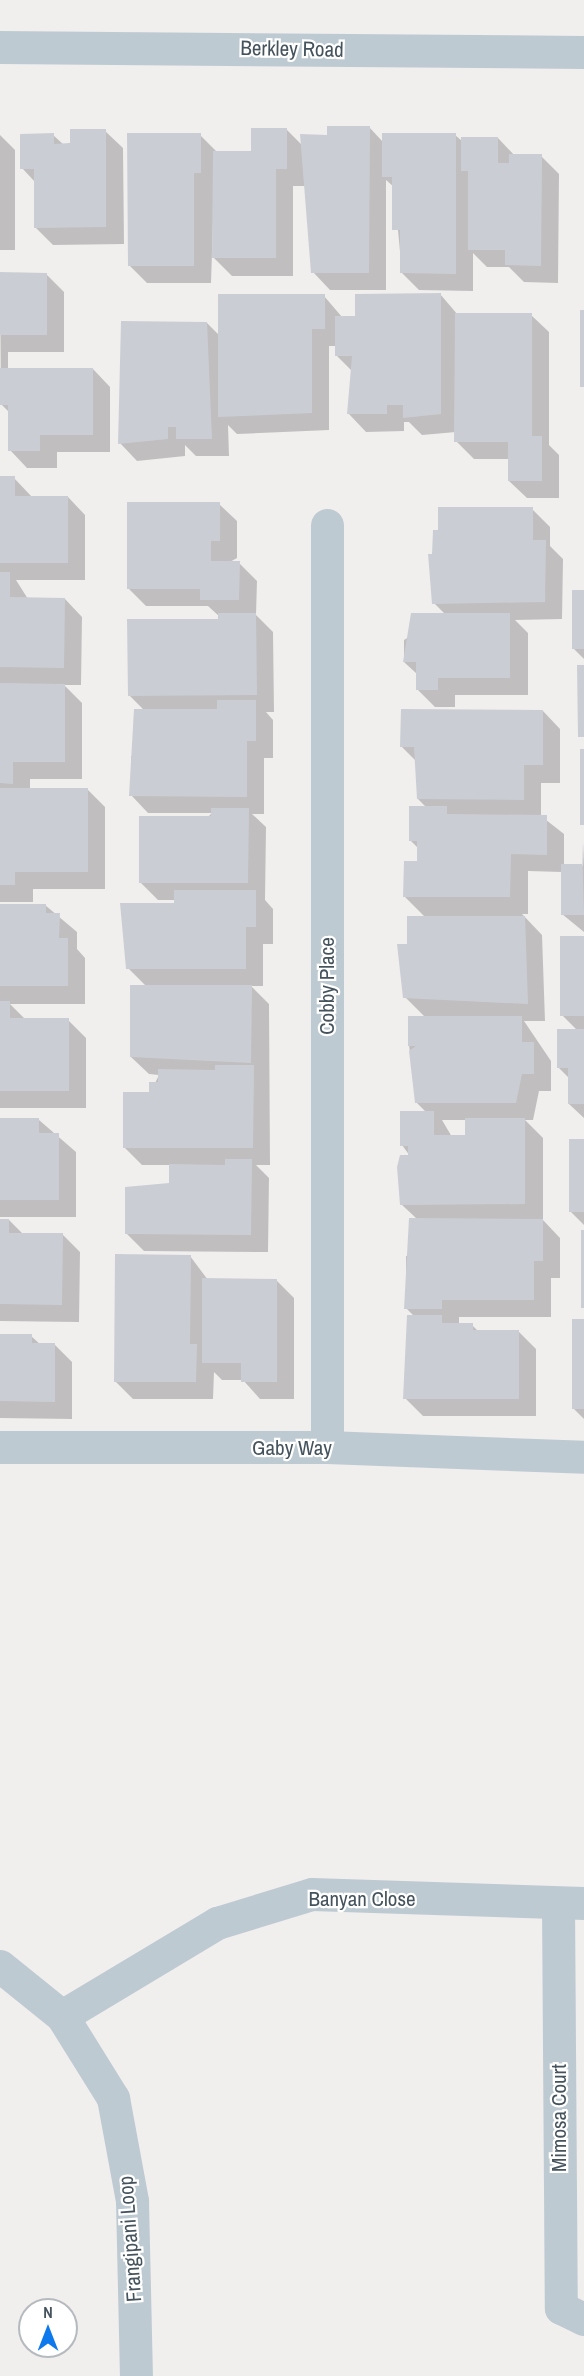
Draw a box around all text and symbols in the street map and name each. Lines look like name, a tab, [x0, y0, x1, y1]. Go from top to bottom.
street label: Berkley Road	[240, 35, 344, 63]
street label: Cobby Place	[314, 937, 340, 1035]
street label: Gaby Way	[252, 1435, 332, 1461]
street label: Banyan Close	[308, 1886, 416, 1912]
street label: Mimosa Court	[546, 2064, 572, 2172]
street label: Frangipani Loop	[113, 2175, 147, 2303]
north arrow	[18, 2298, 78, 2358]
text: N	[43, 2301, 53, 2323]

